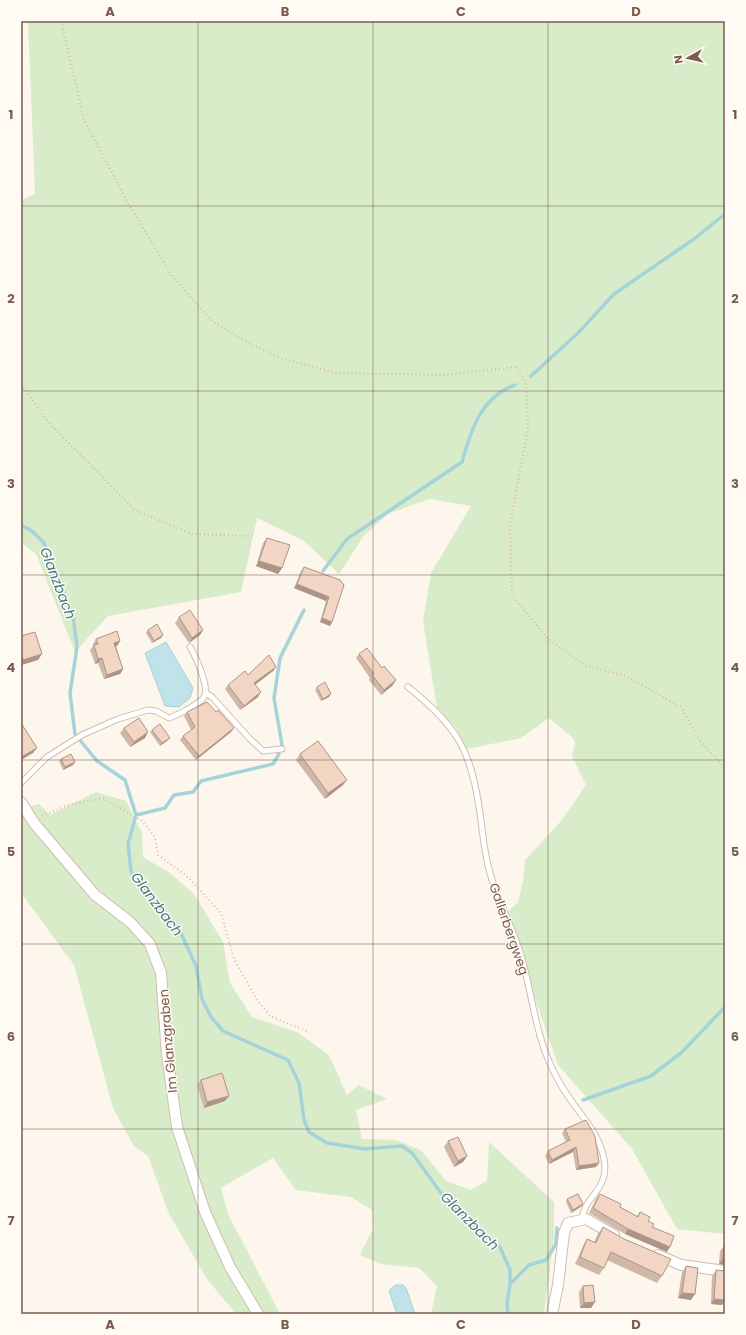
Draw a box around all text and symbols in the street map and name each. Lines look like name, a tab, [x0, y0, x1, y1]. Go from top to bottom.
text: A	[105, 2, 115, 21]
text: B	[281, 2, 290, 21]
text: C	[456, 2, 466, 21]
text: D	[631, 2, 641, 21]
north arrow	[668, 38, 708, 78]
text: N	[670, 54, 687, 65]
text: 1	[9, 105, 13, 124]
text: 1	[733, 105, 737, 124]
text: 2	[7, 289, 15, 308]
text: 2	[731, 289, 739, 308]
text: 3	[7, 474, 15, 493]
text: 3	[731, 474, 739, 493]
water label: Glanzbach	[35, 544, 81, 622]
text: 4	[7, 658, 16, 677]
text: 4	[731, 658, 740, 677]
text: 5	[7, 842, 15, 861]
text: 5	[731, 842, 739, 861]
water label: Glanzbach	[126, 868, 188, 940]
street label: Gallerbergweg	[484, 880, 534, 978]
street label: Im Glanzgraben	[154, 988, 182, 1094]
text: 6	[7, 1027, 15, 1046]
text: 6	[731, 1027, 739, 1046]
water label: Glanzbach	[436, 1187, 504, 1255]
text: 7	[8, 1211, 15, 1230]
text: 7	[732, 1211, 739, 1230]
text: A	[105, 1315, 115, 1334]
text: B	[281, 1315, 290, 1334]
text: C	[456, 1315, 466, 1334]
text: D	[631, 1315, 641, 1334]

